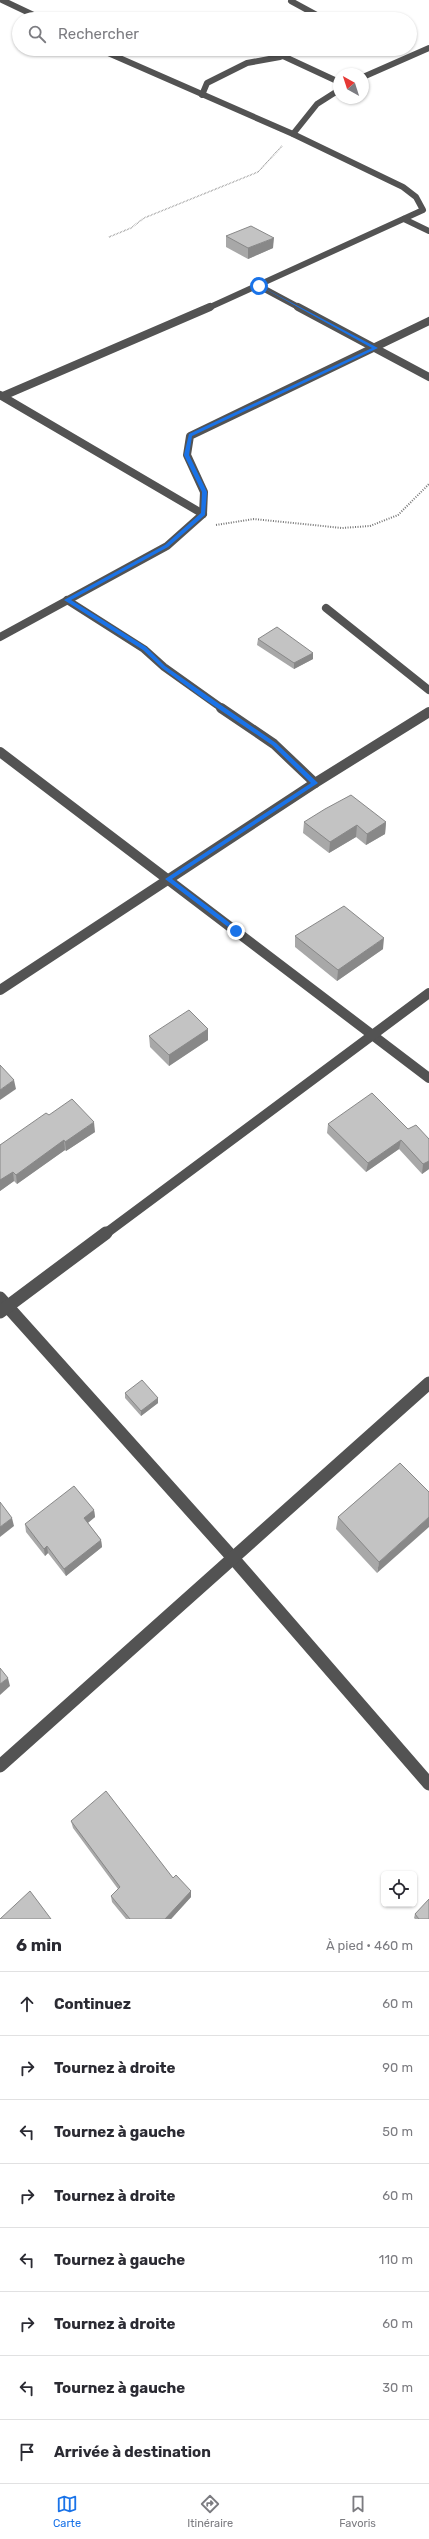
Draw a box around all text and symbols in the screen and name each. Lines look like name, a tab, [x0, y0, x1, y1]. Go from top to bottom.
search box	[12, 12, 417, 56]
icon: search	[26, 23, 48, 45]
text: Rechercher	[58, 25, 139, 43]
north arrow	[333, 68, 369, 104]
route start	[250, 277, 268, 295]
route end	[227, 922, 245, 940]
map controls	[381, 1871, 417, 1907]
button: locate	[381, 1871, 417, 1907]
text: 6 min	[16, 1935, 62, 1955]
text: À pied · 460 m	[326, 1938, 413, 1953]
icon: ahead	[16, 1993, 38, 2015]
text: Continuez	[54, 1995, 131, 2013]
text: 60 m	[382, 1996, 413, 2011]
icon: right	[16, 2057, 38, 2079]
text: Tournez à droite	[54, 2059, 175, 2077]
text: 90 m	[382, 2060, 413, 2075]
icon: left	[16, 2121, 38, 2143]
text: Tournez à gauche	[54, 2123, 185, 2141]
text: 50 m	[382, 2124, 413, 2139]
icon: right	[16, 2185, 38, 2207]
text: Tournez à droite	[54, 2187, 175, 2205]
text: 60 m	[382, 2188, 413, 2203]
icon: left	[16, 2249, 38, 2271]
text: Tournez à gauche	[54, 2251, 185, 2269]
text: 110 m	[379, 2252, 413, 2267]
icon: right	[16, 2313, 38, 2335]
text: Tournez à droite	[54, 2315, 175, 2333]
text: 60 m	[382, 2316, 413, 2331]
icon: left	[16, 2377, 38, 2399]
text: Tournez à gauche	[54, 2379, 185, 2397]
text: 30 m	[382, 2380, 413, 2395]
icon: arrive	[16, 2441, 38, 2463]
text: Arrivée à destination	[54, 2443, 211, 2461]
tab: Carte	[53, 2493, 81, 2530]
tab: Itinéraire	[187, 2493, 233, 2530]
tab: Favoris	[339, 2493, 376, 2530]

